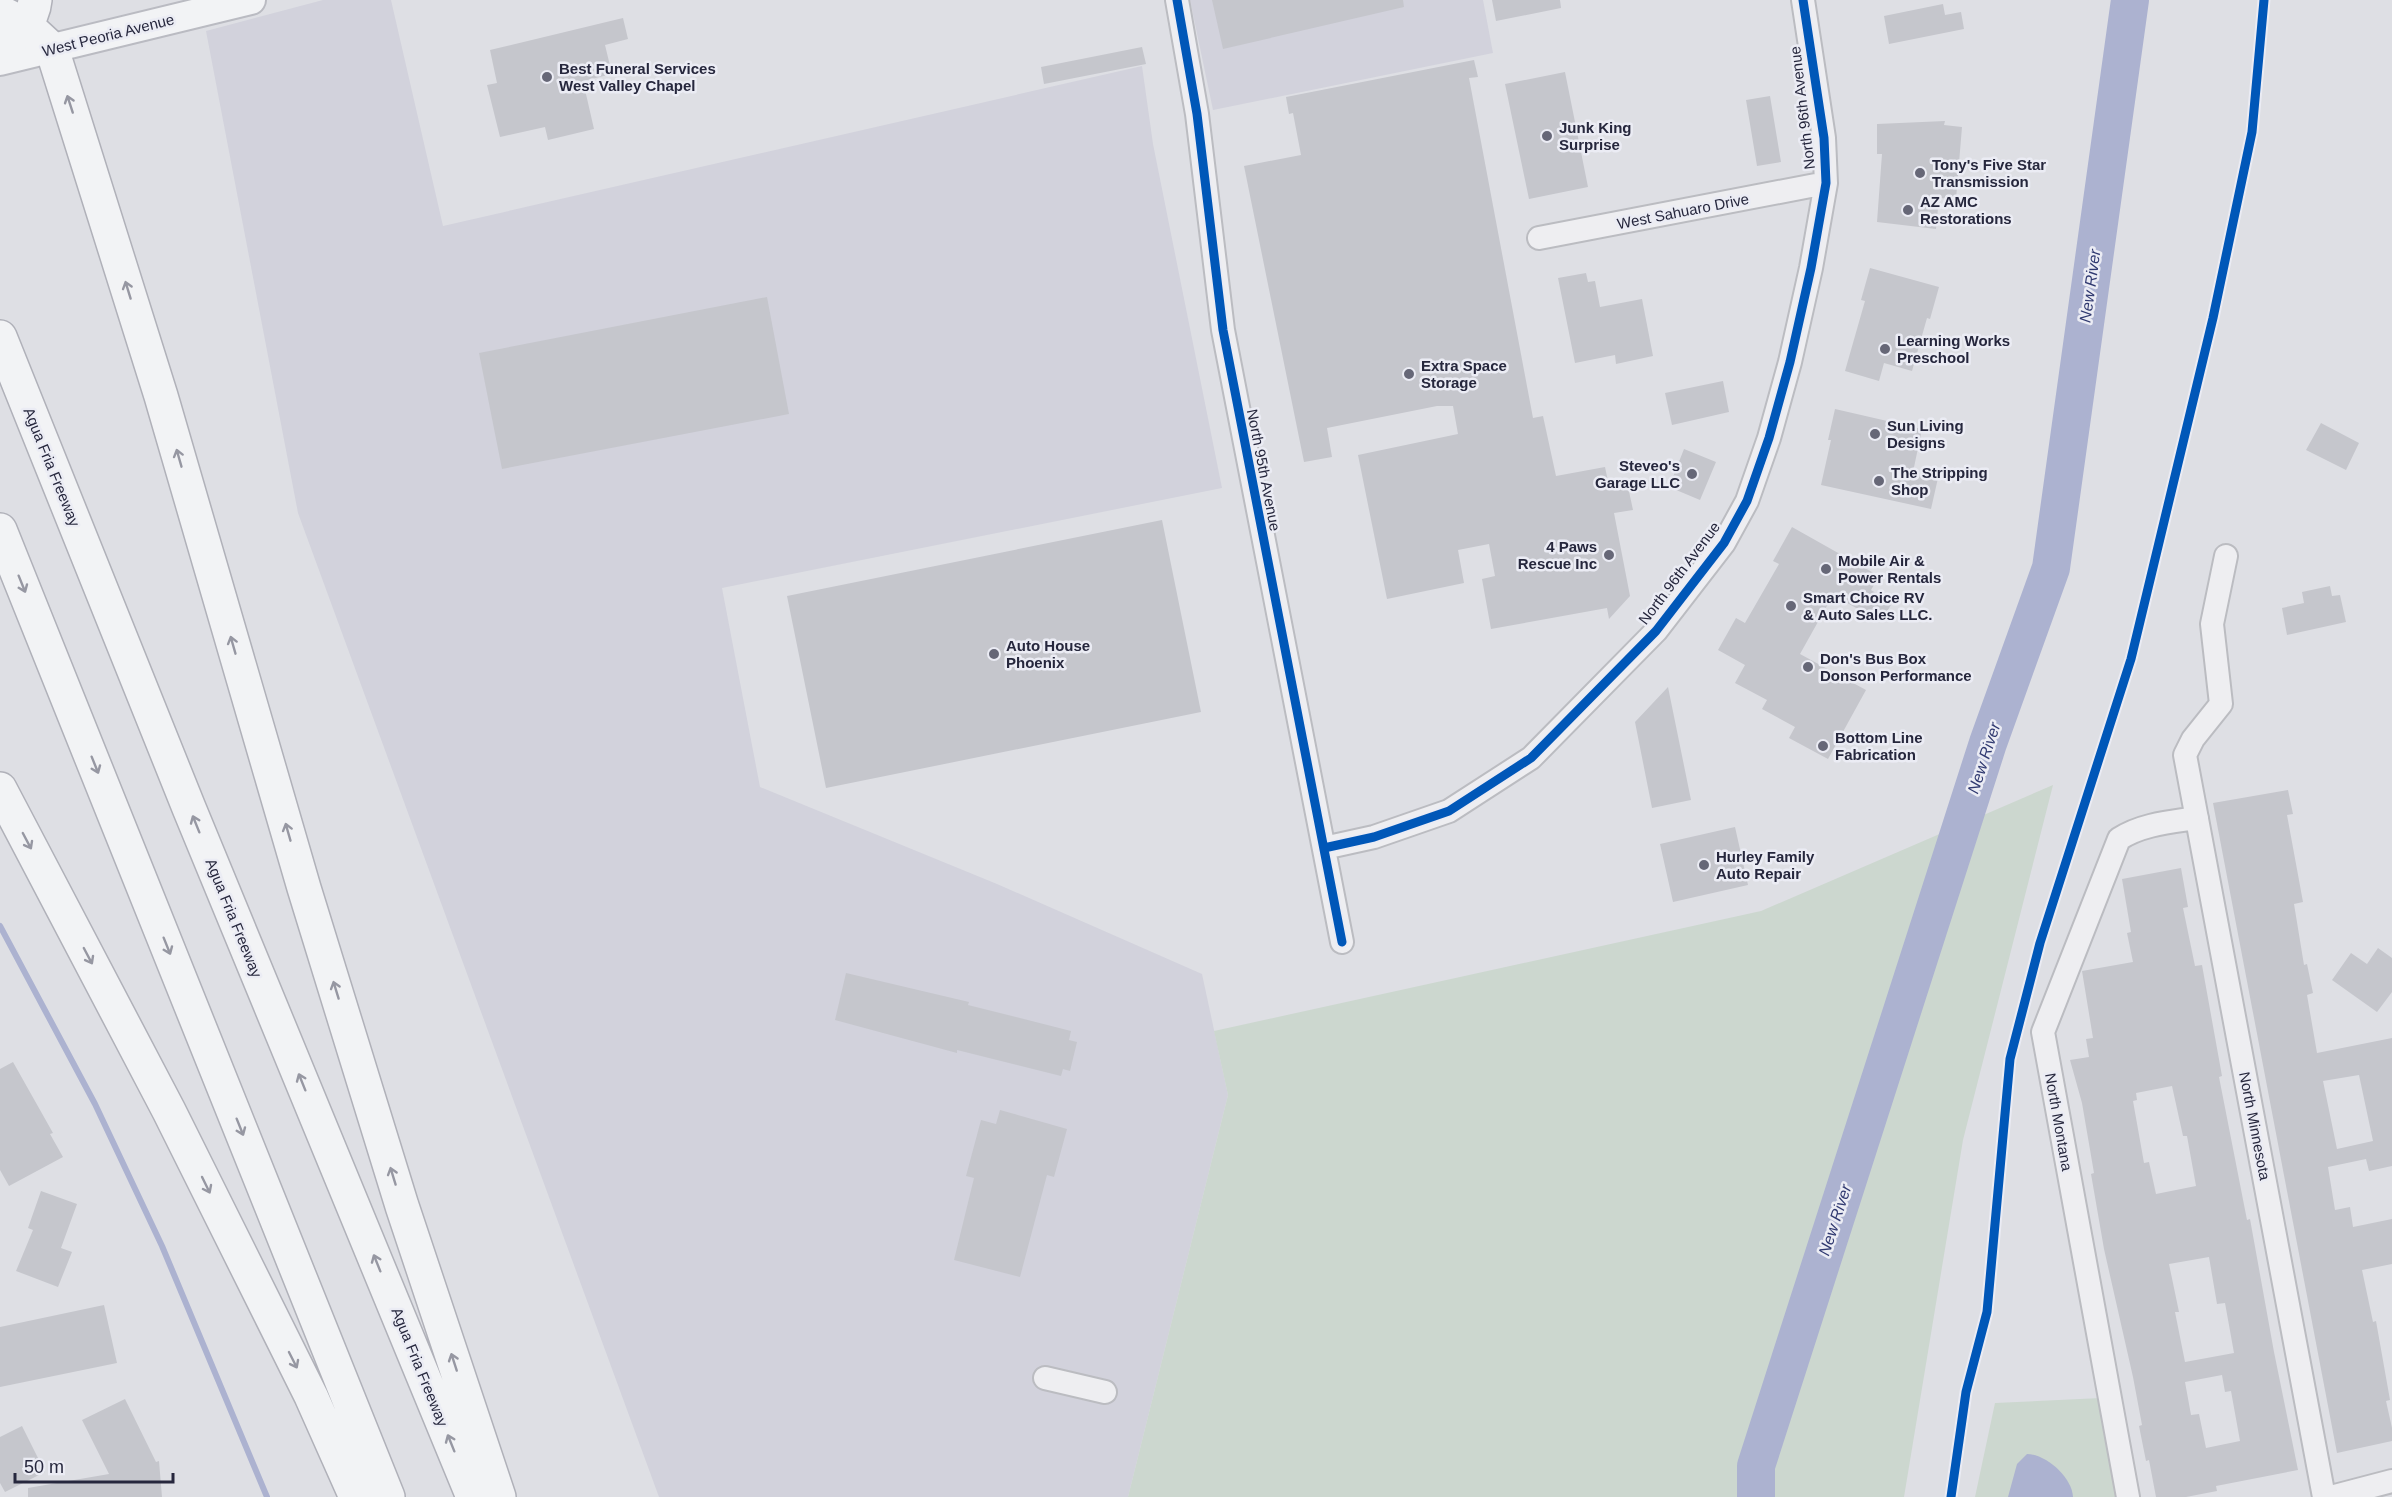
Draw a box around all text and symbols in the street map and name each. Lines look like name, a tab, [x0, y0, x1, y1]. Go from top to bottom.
street label: West Peoria Avenue	[40, 10, 176, 60]
street label: North 96th Avenue	[1786, 45, 1818, 171]
place label: Best Funeral Services West Valley Chapel	[559, 60, 716, 94]
marker: Best Funeral Services West Valley Chapel	[540, 70, 554, 84]
one-way arrow	[63, 95, 74, 114]
place label: Junk King Surprise	[1559, 119, 1632, 153]
marker: Junk King Surprise	[1540, 129, 1554, 143]
place label: Tony's Five Star Transmission	[1932, 156, 2046, 190]
marker: Tony's Five Star Transmission	[1913, 166, 1927, 180]
street label: West Sahuaro Drive	[1616, 190, 1750, 232]
place label: AZ AMC Restorations	[1920, 193, 2012, 227]
marker: AZ AMC Restorations	[1901, 203, 1915, 217]
water label: New River	[2076, 248, 2104, 324]
one-way arrow	[122, 281, 133, 300]
place label: Learning Works Preschool	[1897, 332, 2010, 366]
marker: Learning Works Preschool	[1878, 342, 1892, 356]
place label: Extra Space Storage	[1421, 357, 1507, 391]
marker: Extra Space Storage	[1402, 367, 1416, 381]
street label: Agua Fria Freeway	[20, 405, 84, 529]
street label: North 95th Avenue	[1244, 408, 1284, 532]
place label: Sun Living Designs	[1887, 417, 1964, 451]
marker: Sun Living Designs	[1868, 427, 1882, 441]
one-way arrow	[173, 449, 184, 468]
place label: Steveo's Garage LLC	[1595, 457, 1680, 491]
place label: The Stripping Shop	[1891, 464, 1988, 498]
marker: Steveo's Garage LLC	[1685, 467, 1699, 481]
marker: The Stripping Shop	[1872, 474, 1886, 488]
street label: North 96th Avenue	[1635, 518, 1723, 628]
place label: 4 Paws Rescue Inc	[1518, 538, 1597, 572]
marker: 4 Paws Rescue Inc	[1602, 548, 1616, 562]
place label: Mobile Air & Power Rentals	[1838, 552, 1941, 586]
marker: Mobile Air & Power Rentals	[1819, 562, 1833, 576]
one-way arrow	[17, 575, 28, 593]
place label: Smart Choice RV & Auto Sales LLC.	[1803, 589, 1932, 623]
marker: Smart Choice RV & Auto Sales LLC.	[1784, 599, 1798, 613]
one-way arrow	[227, 636, 238, 655]
place label: Auto House Phoenix	[1006, 637, 1090, 671]
marker: Auto House Phoenix	[987, 647, 1001, 661]
place label: Don's Bus Box Donson Performance	[1820, 650, 1972, 684]
marker: Don's Bus Box Donson Performance	[1801, 660, 1815, 674]
water label: New River	[1965, 720, 2004, 796]
place label: Bottom Line Fabrication	[1835, 729, 1923, 763]
marker: Bottom Line Fabrication	[1816, 739, 1830, 753]
one-way arrow	[90, 756, 101, 774]
one-way arrow	[190, 816, 201, 834]
one-way arrow	[282, 823, 293, 842]
one-way arrow	[22, 832, 34, 850]
place label: Hurley Family Auto Repair	[1716, 848, 1815, 882]
street label: Agua Fria Freeway	[202, 856, 266, 980]
marker: Hurley Family Auto Repair	[1697, 858, 1711, 872]
one-way arrow	[162, 937, 173, 955]
one-way arrow	[83, 946, 94, 964]
one-way arrow	[330, 981, 341, 1000]
street label: North Minnesota	[2236, 1070, 2274, 1182]
street label: North Montana	[2042, 1072, 2076, 1173]
one-way arrow	[296, 1074, 307, 1092]
one-way arrow	[235, 1118, 246, 1136]
one-way arrow	[387, 1167, 398, 1186]
one-way arrow	[200, 1176, 212, 1194]
water label: New River	[1816, 1182, 1855, 1258]
one-way arrow	[371, 1254, 382, 1272]
street label: Agua Fria Freeway	[388, 1305, 452, 1429]
one-way arrow	[287, 1350, 299, 1368]
one-way arrow	[448, 1353, 459, 1372]
one-way arrow	[445, 1434, 456, 1453]
scale bar	[15, 1446, 172, 1484]
text: 50 m	[24, 1457, 64, 1477]

